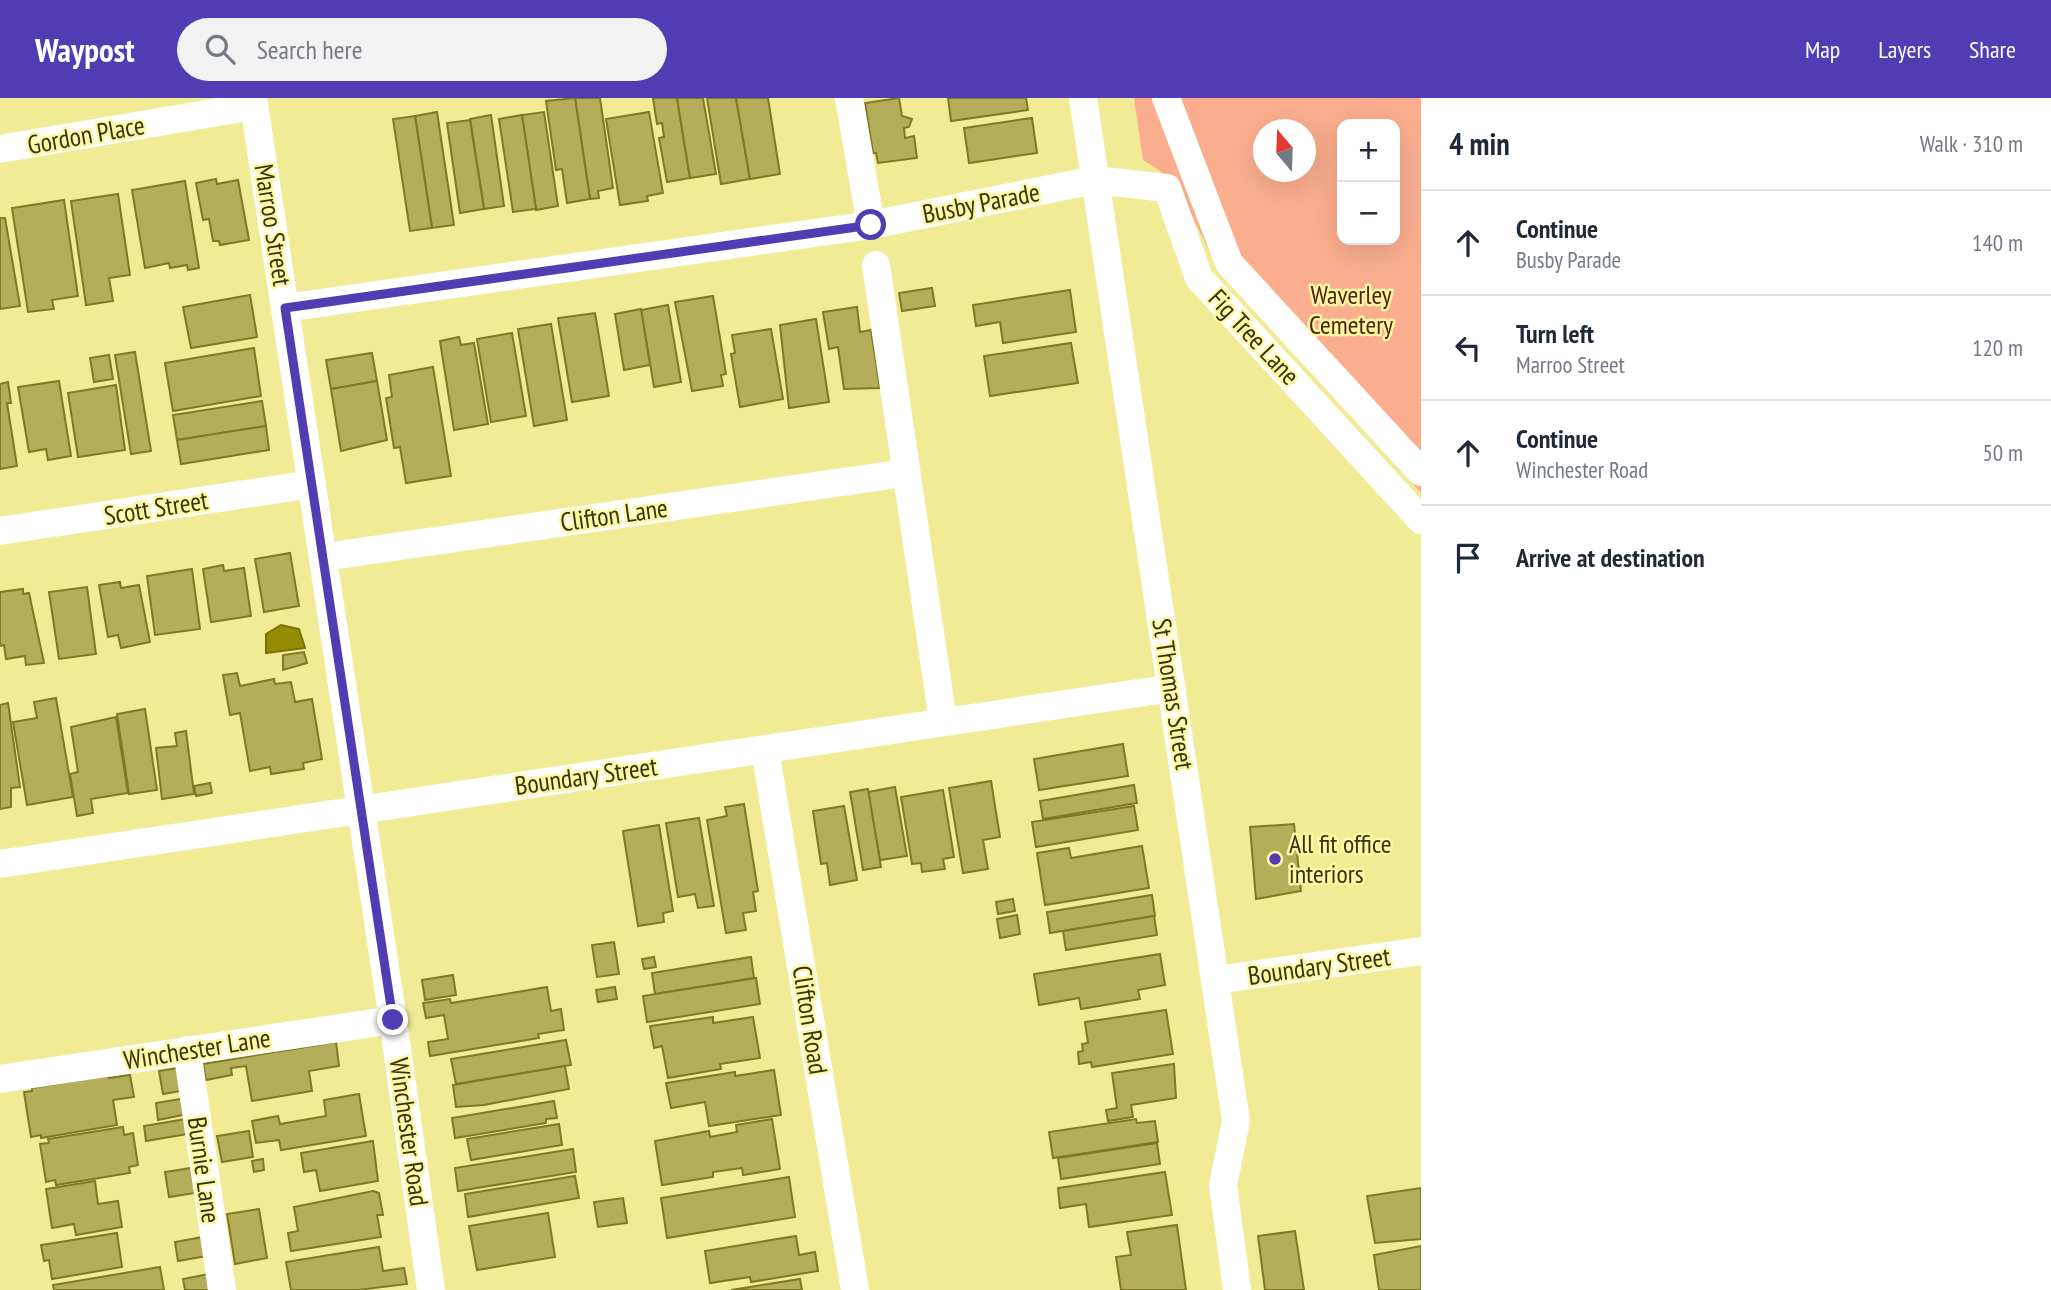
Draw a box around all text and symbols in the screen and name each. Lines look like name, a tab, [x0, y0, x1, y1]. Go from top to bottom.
search box	[177, 18, 667, 81]
text: Waypost	[35, 28, 135, 71]
icon: search	[201, 30, 239, 68]
text: Search here	[257, 33, 362, 66]
text: Map	[1805, 34, 1840, 65]
text: Layers	[1878, 34, 1931, 65]
text: Share	[1969, 34, 2016, 65]
street label: Gordon Place	[25, 108, 147, 161]
north arrow	[1253, 119, 1316, 182]
map controls	[1337, 119, 1400, 245]
button: +	[1337, 119, 1400, 182]
text: 4 min	[1449, 124, 1510, 163]
text: Walk · 310 m	[1920, 129, 2023, 158]
street label: Marroo Street	[248, 162, 299, 288]
street label: Busby Parade	[919, 175, 1042, 230]
button: −	[1337, 182, 1400, 245]
route start	[855, 209, 886, 240]
text: Continue	[1516, 212, 1598, 245]
icon: ahead	[1449, 224, 1487, 262]
text: 140 m	[1972, 228, 2023, 257]
text: Busby Parade	[1516, 245, 1621, 274]
park label: Waverley Cemetery	[1309, 278, 1393, 341]
street label: Fig Tree Lane	[1202, 282, 1307, 391]
text: Turn left	[1516, 317, 1594, 350]
icon: left	[1449, 329, 1487, 367]
text: 120 m	[1972, 333, 2023, 362]
text: Marroo Street	[1516, 350, 1625, 379]
text: Continue	[1516, 422, 1598, 455]
icon: ahead	[1449, 434, 1487, 472]
text: 50 m	[1982, 438, 2023, 467]
text: Winchester Road	[1516, 455, 1648, 484]
street label: Scott Street	[102, 483, 210, 532]
street label: Clifton Lane	[558, 491, 670, 538]
icon: arrive	[1449, 539, 1487, 577]
text: Arrive at destination	[1516, 541, 1705, 574]
street label: St Thomas Street	[1145, 616, 1202, 772]
street label: Boundary Street	[513, 749, 659, 802]
place label: All fit office interiors	[1289, 827, 1392, 890]
marker: All fit office interiors	[1267, 851, 1283, 867]
street label: Boundary Street	[1246, 939, 1392, 992]
street label: Clifton Road	[786, 963, 835, 1077]
route end	[377, 1004, 408, 1035]
street label: Winchester Lane	[121, 1021, 273, 1076]
street label: Winchester Road	[383, 1056, 436, 1208]
street label: Burnie Lane	[181, 1115, 228, 1225]

